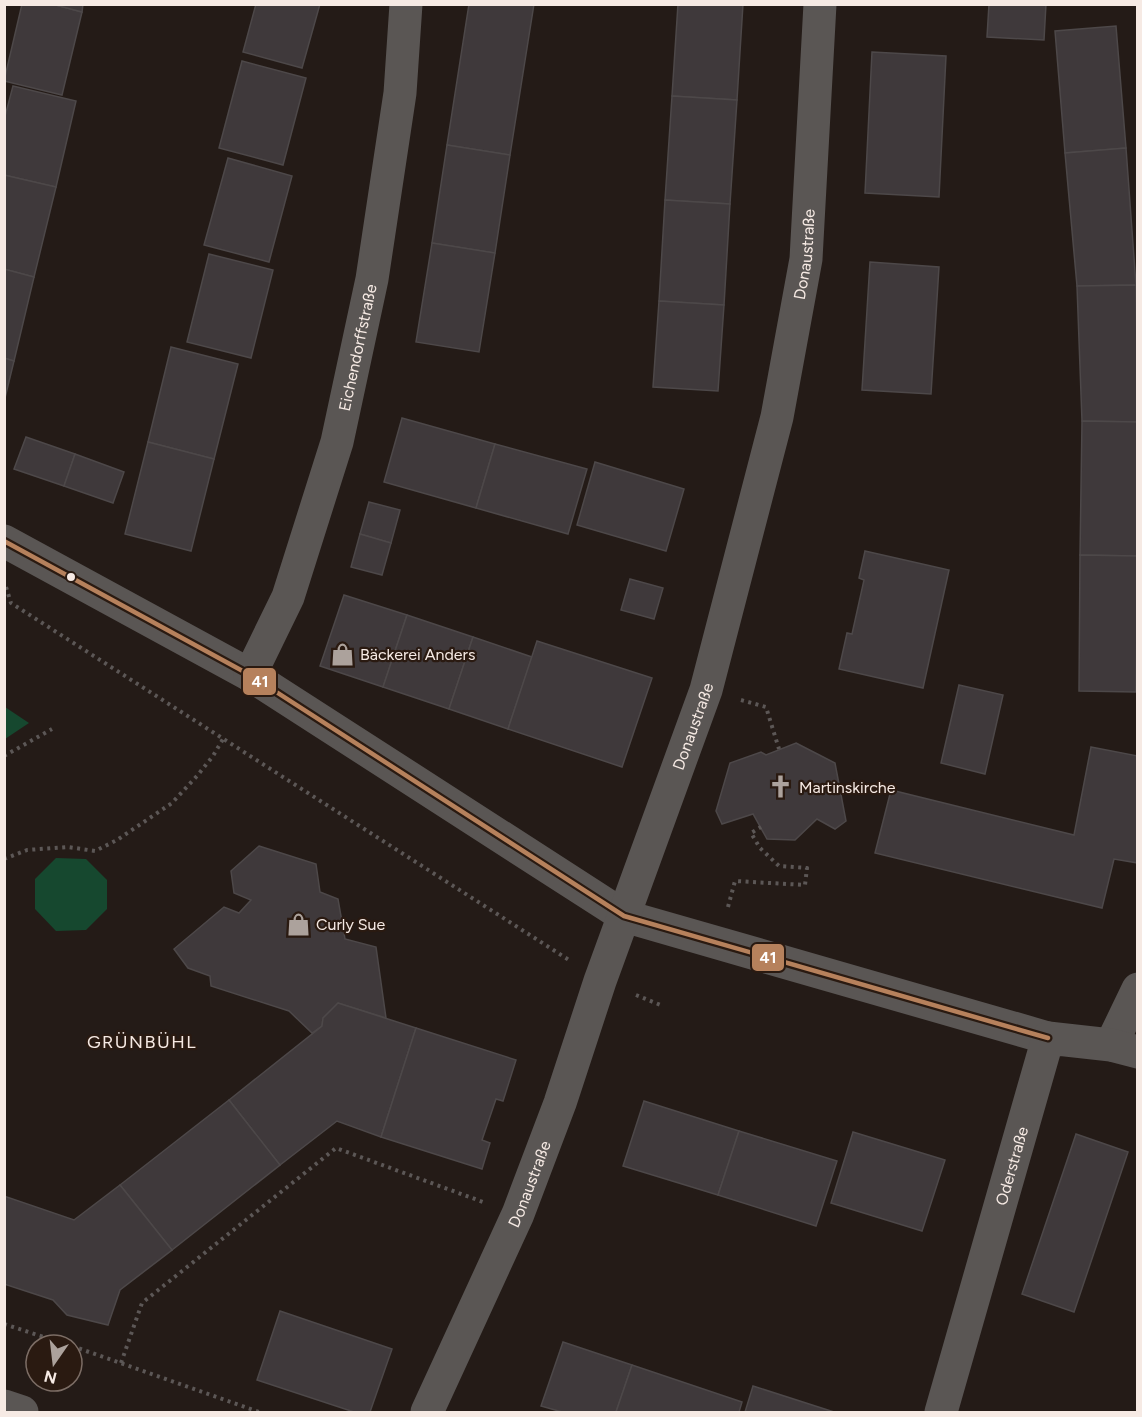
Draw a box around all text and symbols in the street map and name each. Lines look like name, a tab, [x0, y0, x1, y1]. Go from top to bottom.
street label: Donaustraße	[790, 208, 819, 301]
street label: Eichendorffstraße	[335, 282, 381, 413]
unlabelled marker	[65, 571, 77, 583]
shop icon: Bäckerei Anders	[329, 641, 355, 667]
place label: Bäckerei Anders	[360, 645, 475, 664]
line badge: 41	[242, 667, 277, 696]
text: 41	[252, 672, 268, 691]
street label: Donaustraße	[669, 681, 717, 773]
church icon: Martinskirche	[768, 774, 794, 800]
place label: Martinskirche	[799, 778, 896, 797]
shop icon: Curly Sue	[285, 911, 311, 937]
place label: Curly Sue	[316, 915, 386, 934]
line badge: 41	[751, 943, 785, 972]
text: 41	[760, 948, 776, 967]
district label: GRÜNBÜHL	[87, 1031, 197, 1053]
street label: Oderstraße	[992, 1124, 1032, 1208]
street label: Donaustraße	[504, 1138, 555, 1230]
north arrow	[24, 1333, 84, 1393]
text: N	[42, 1366, 59, 1388]

